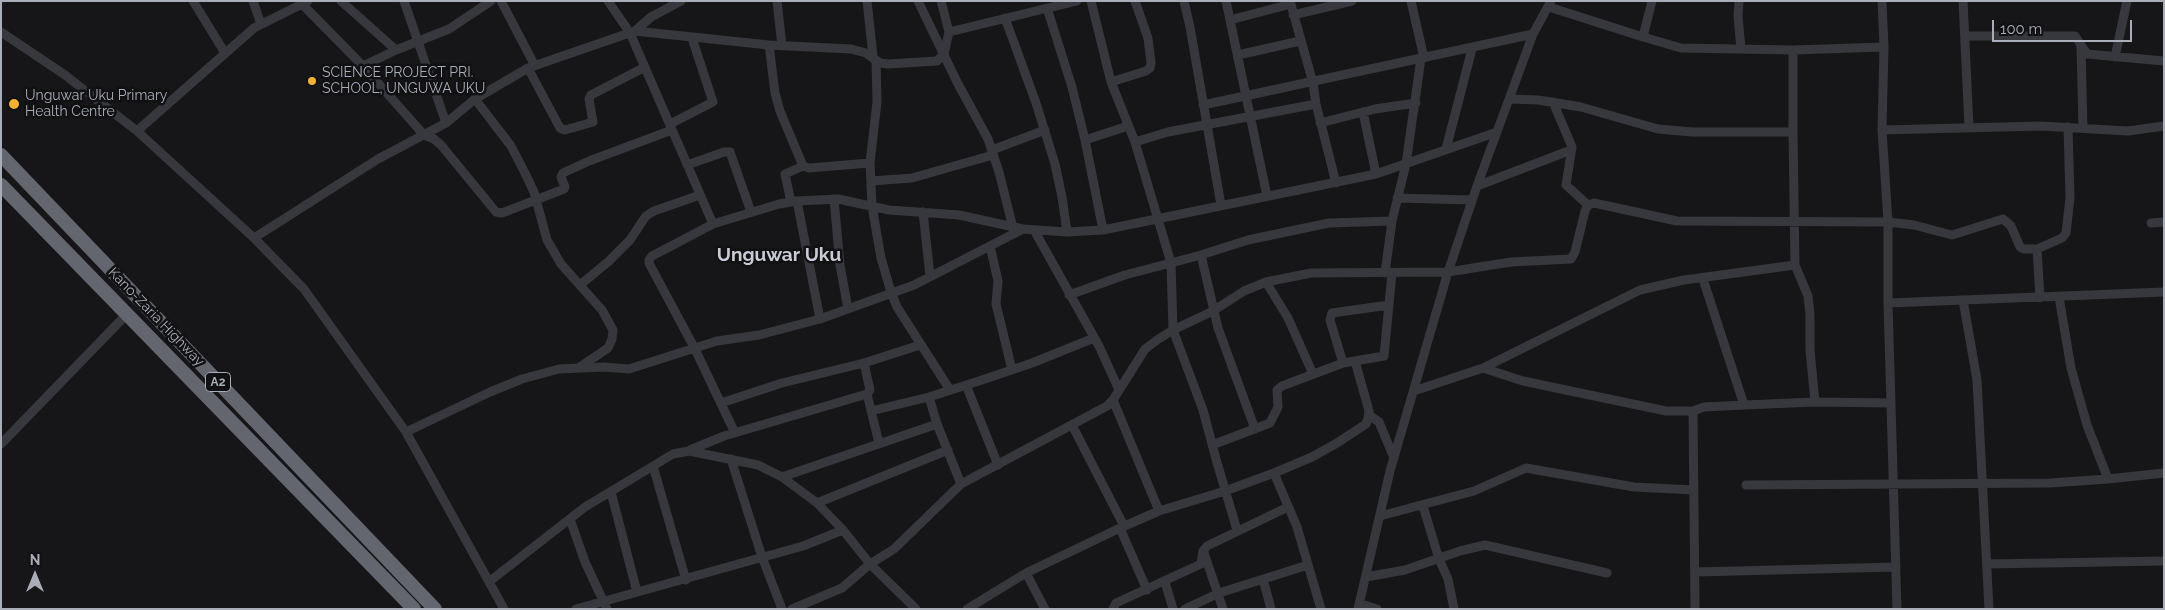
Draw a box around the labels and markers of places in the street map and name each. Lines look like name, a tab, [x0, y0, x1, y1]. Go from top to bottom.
place label: SCIENCE PROJECT PRI. SCHOOL, UNGUWA UKU	[322, 65, 485, 98]
marker: SCIENCE PROJECT PRI. SCHOOL, UNGUWA UKU	[306, 75, 318, 87]
place label: Unguwar Uku Primary Health Centre	[25, 88, 167, 120]
marker: Unguwar Uku Primary Health Centre	[7, 97, 21, 111]

